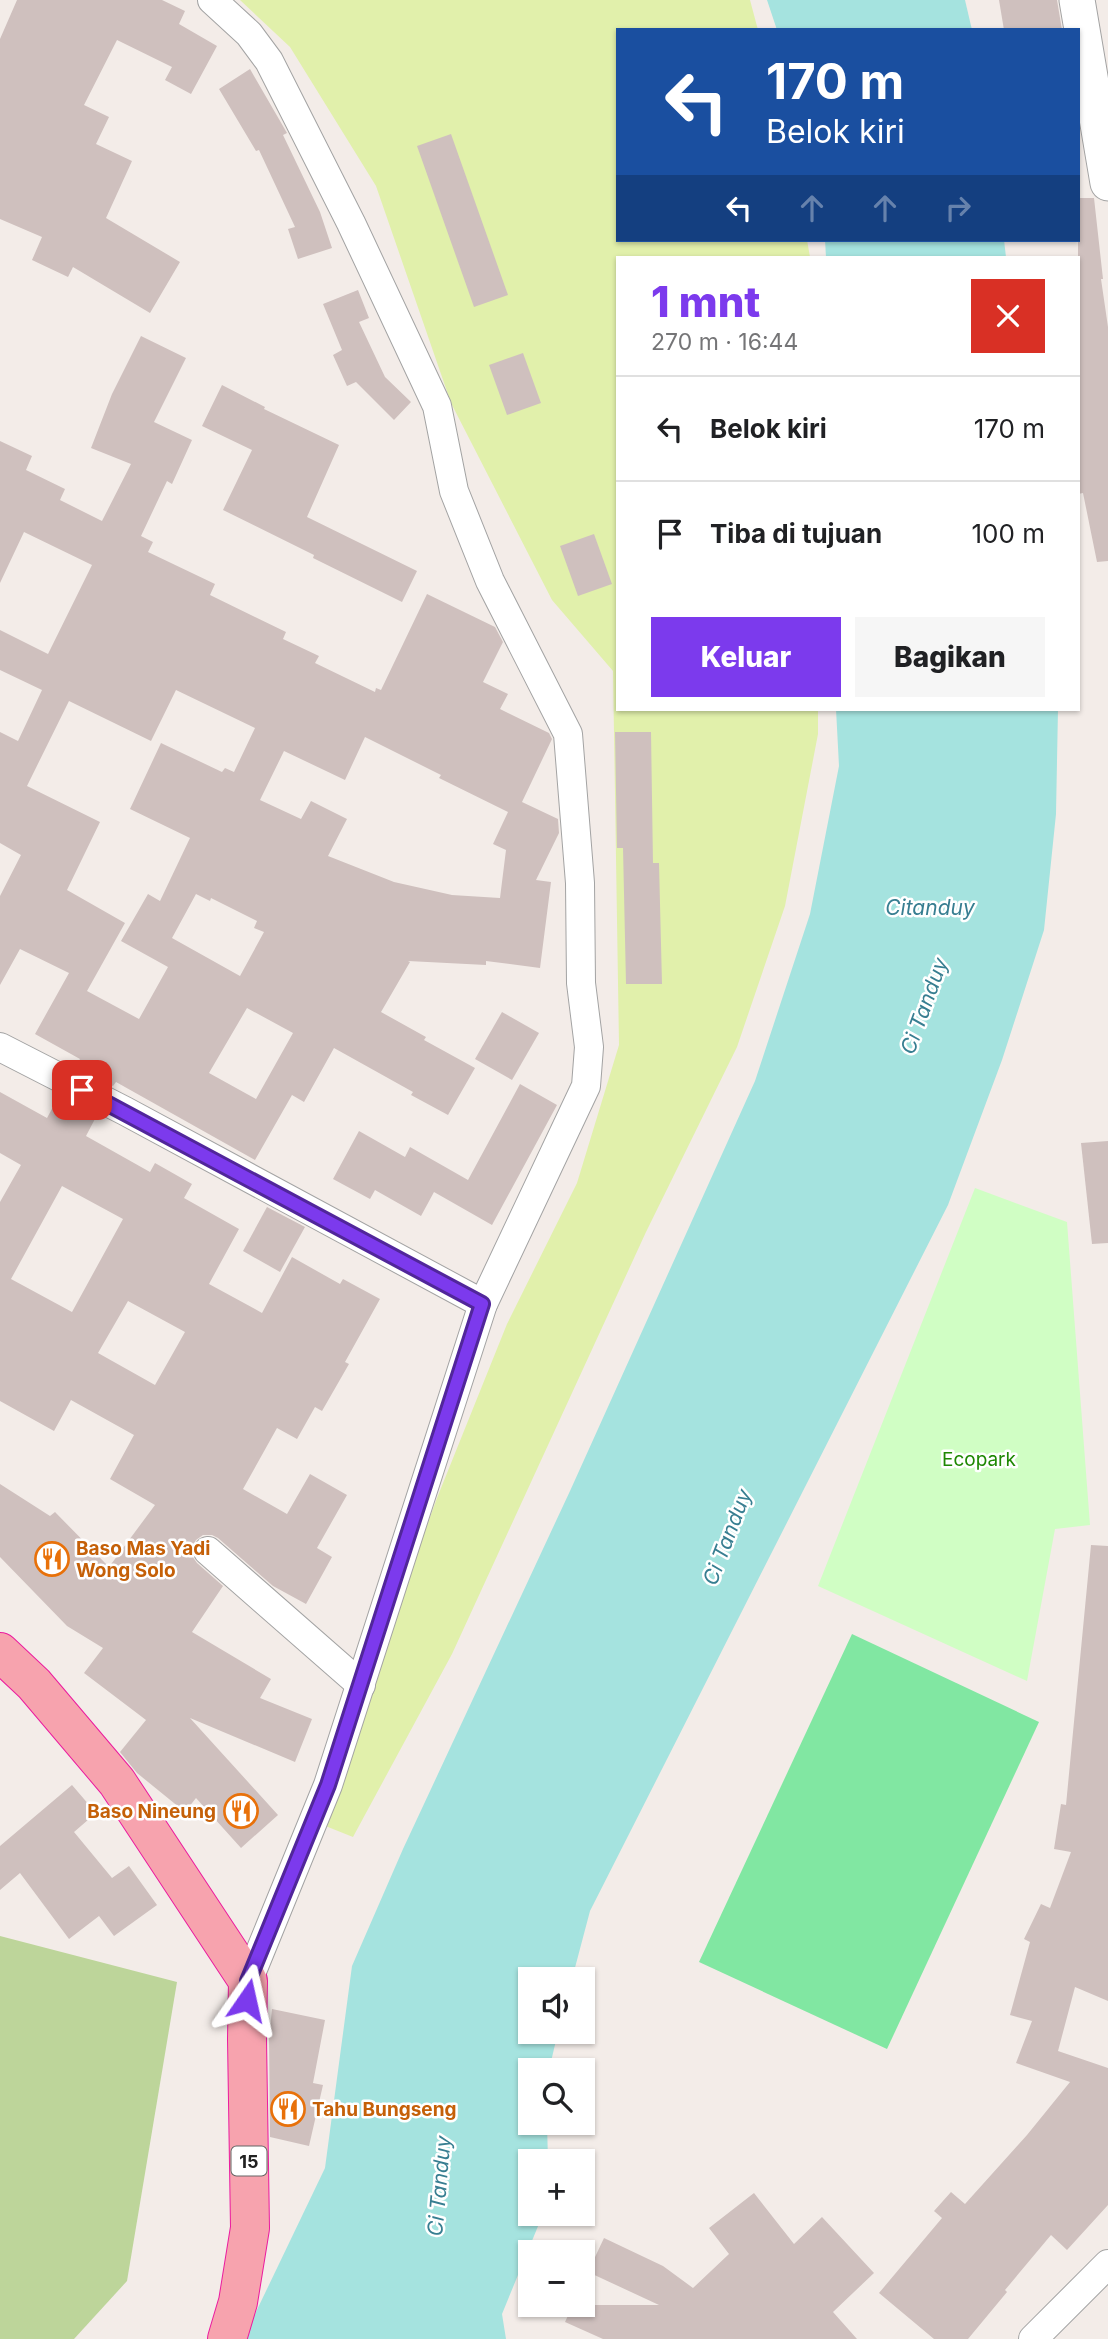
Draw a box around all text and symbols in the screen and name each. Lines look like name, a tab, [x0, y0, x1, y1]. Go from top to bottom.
text: 170 m	[766, 52, 904, 111]
icon: left	[651, 56, 742, 147]
text: Belok kiri	[766, 112, 905, 151]
icon: left	[720, 189, 758, 227]
icon: ahead	[793, 189, 831, 227]
icon: ahead	[866, 189, 904, 227]
icon: right	[939, 189, 977, 227]
text: 1 mnt	[651, 276, 760, 327]
button: close	[971, 279, 1045, 353]
text: 270 m · 16:44	[651, 328, 798, 356]
icon: left	[651, 410, 689, 448]
text: Belok kiri	[710, 413, 827, 444]
text: 170 m	[974, 413, 1045, 444]
icon: arrive	[651, 515, 689, 553]
text: Tiba di tujuan	[710, 518, 882, 549]
text: 100 m	[972, 518, 1045, 549]
button: Keluar	[651, 617, 841, 697]
button: Bagikan	[855, 617, 1045, 697]
water label: Citanduy	[885, 895, 976, 920]
water label: Ci Tanduy	[895, 953, 953, 1058]
pin	[52, 1060, 112, 1120]
icon: arrive	[63, 1071, 101, 1109]
park label: Ecopark	[942, 1448, 1017, 1471]
water label: Ci Tanduy	[697, 1484, 757, 1588]
place label: Baso Mas Yadi Wong Solo	[76, 1537, 210, 1582]
restaurant icon: Baso Mas Yadi Wong Solo	[33, 1540, 71, 1578]
restaurant icon: Baso Nineung	[222, 1792, 260, 1830]
place label: Baso Nineung	[87, 1800, 216, 1823]
position arrow	[210, 1963, 284, 2037]
map controls	[518, 1967, 595, 2317]
button: sound	[518, 1967, 595, 2044]
button: search	[518, 2058, 595, 2135]
restaurant icon: Tahu Bungseng	[269, 2090, 307, 2128]
place label: Tahu Bungseng	[312, 2098, 457, 2121]
water label: Ci Tanduy	[422, 2134, 456, 2237]
road number: 15	[232, 2146, 266, 2176]
button: +	[518, 2149, 595, 2226]
button: −	[518, 2240, 595, 2317]

